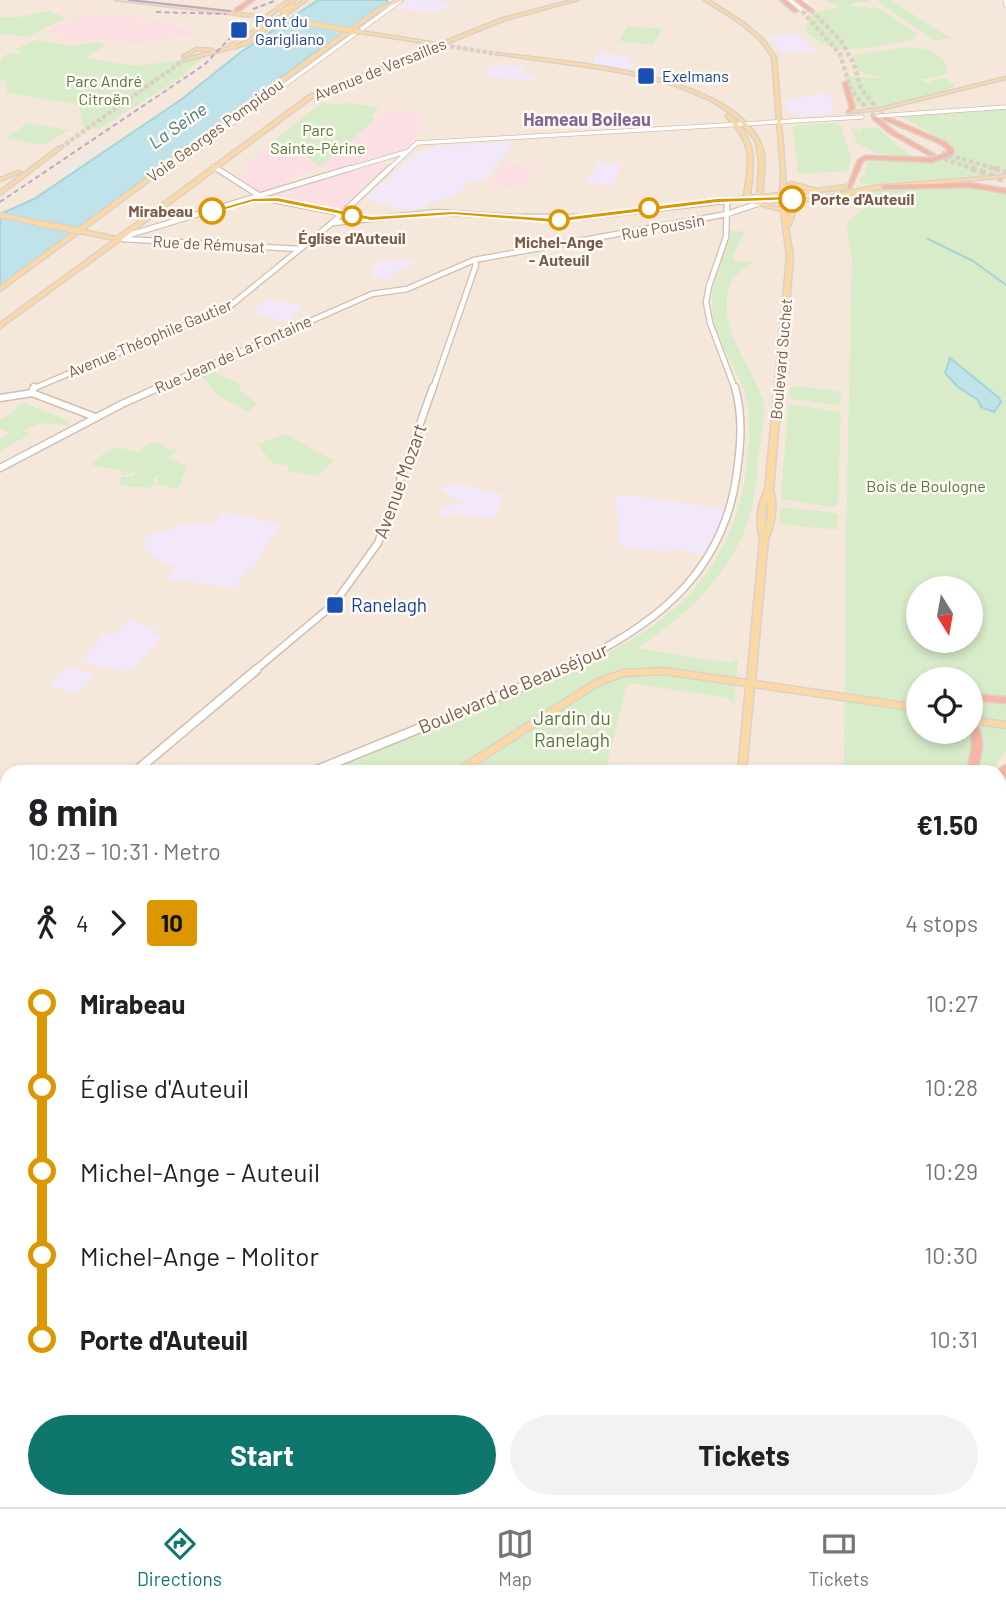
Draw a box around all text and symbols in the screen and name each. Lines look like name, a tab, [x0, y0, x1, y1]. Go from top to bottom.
place label: Pont du Garigliano	[255, 11, 325, 48]
marker: Pont du Garigliano	[229, 20, 249, 40]
street label: Avenue de Versailles	[311, 33, 449, 104]
marker: Exelmans	[636, 66, 656, 86]
place label: Exelmans	[662, 66, 729, 85]
park label: Parc André Citroën	[66, 71, 142, 108]
street label: Voie Georges Pompidou	[143, 74, 287, 185]
water label: La Seine	[144, 97, 211, 153]
district label: Hameau Boileau	[523, 108, 651, 130]
park label: Parc Sainte-Périne	[270, 120, 366, 157]
marker: Porte d'Auteuil	[779, 186, 805, 212]
place label: Porte d'Auteuil	[811, 189, 914, 208]
marker: Mirabeau	[199, 198, 225, 224]
unlabelled marker	[639, 198, 659, 218]
place label: Mirabeau	[128, 201, 193, 220]
marker: Église d'Auteuil	[342, 206, 362, 226]
marker: Michel-Ange - Auteuil	[549, 210, 569, 230]
street label: Rue Poussin	[620, 210, 706, 243]
place label: Église d'Auteuil	[298, 228, 406, 247]
street label: Rue de Rémusat	[152, 231, 266, 256]
place label: Michel-Ange - Auteuil	[514, 232, 604, 269]
street label: Avenue Théophile Gautier	[65, 294, 235, 381]
street label: Boulevard Suchet	[766, 298, 795, 420]
street label: Rue Jean de La Fontaine	[151, 310, 314, 397]
street label: Avenue Mozart	[368, 420, 431, 541]
park label: Bois de Boulogne	[866, 476, 986, 495]
north arrow	[906, 576, 984, 653]
map controls	[906, 576, 983, 744]
place label: Ranelagh	[351, 593, 427, 616]
marker: Ranelagh	[325, 595, 345, 615]
street label: Boulevard de Beauséjour	[415, 637, 611, 738]
button: locate	[906, 667, 983, 744]
park label: Jardin du Ranelagh	[533, 706, 611, 751]
text: 8 min	[28, 788, 118, 834]
text: €1.50	[916, 809, 978, 840]
text: 10:23 – 10:31 · Metro	[28, 837, 221, 865]
icon: walk	[28, 904, 66, 942]
icon: forward	[99, 904, 137, 942]
text: 10	[161, 908, 183, 937]
text: 4	[76, 909, 89, 937]
text: 4 stops	[905, 909, 978, 937]
text: Mirabeau	[80, 988, 185, 1019]
text: 10:27	[926, 989, 978, 1017]
text: Église d'Auteuil	[80, 1072, 249, 1103]
text: 10:28	[925, 1073, 978, 1101]
text: Michel-Ange - Auteuil	[80, 1156, 320, 1187]
text: 10:29	[925, 1157, 978, 1185]
text: Michel-Ange - Molitor	[80, 1240, 319, 1271]
text: 10:30	[924, 1241, 978, 1269]
text: Porte d'Auteuil	[80, 1324, 248, 1355]
text: 10:31	[929, 1325, 978, 1353]
button: Start	[28, 1415, 496, 1495]
button: Tickets	[510, 1415, 978, 1495]
tab: Directions	[137, 1525, 222, 1590]
tab: Map	[496, 1525, 534, 1590]
tab: Tickets	[808, 1525, 869, 1590]

